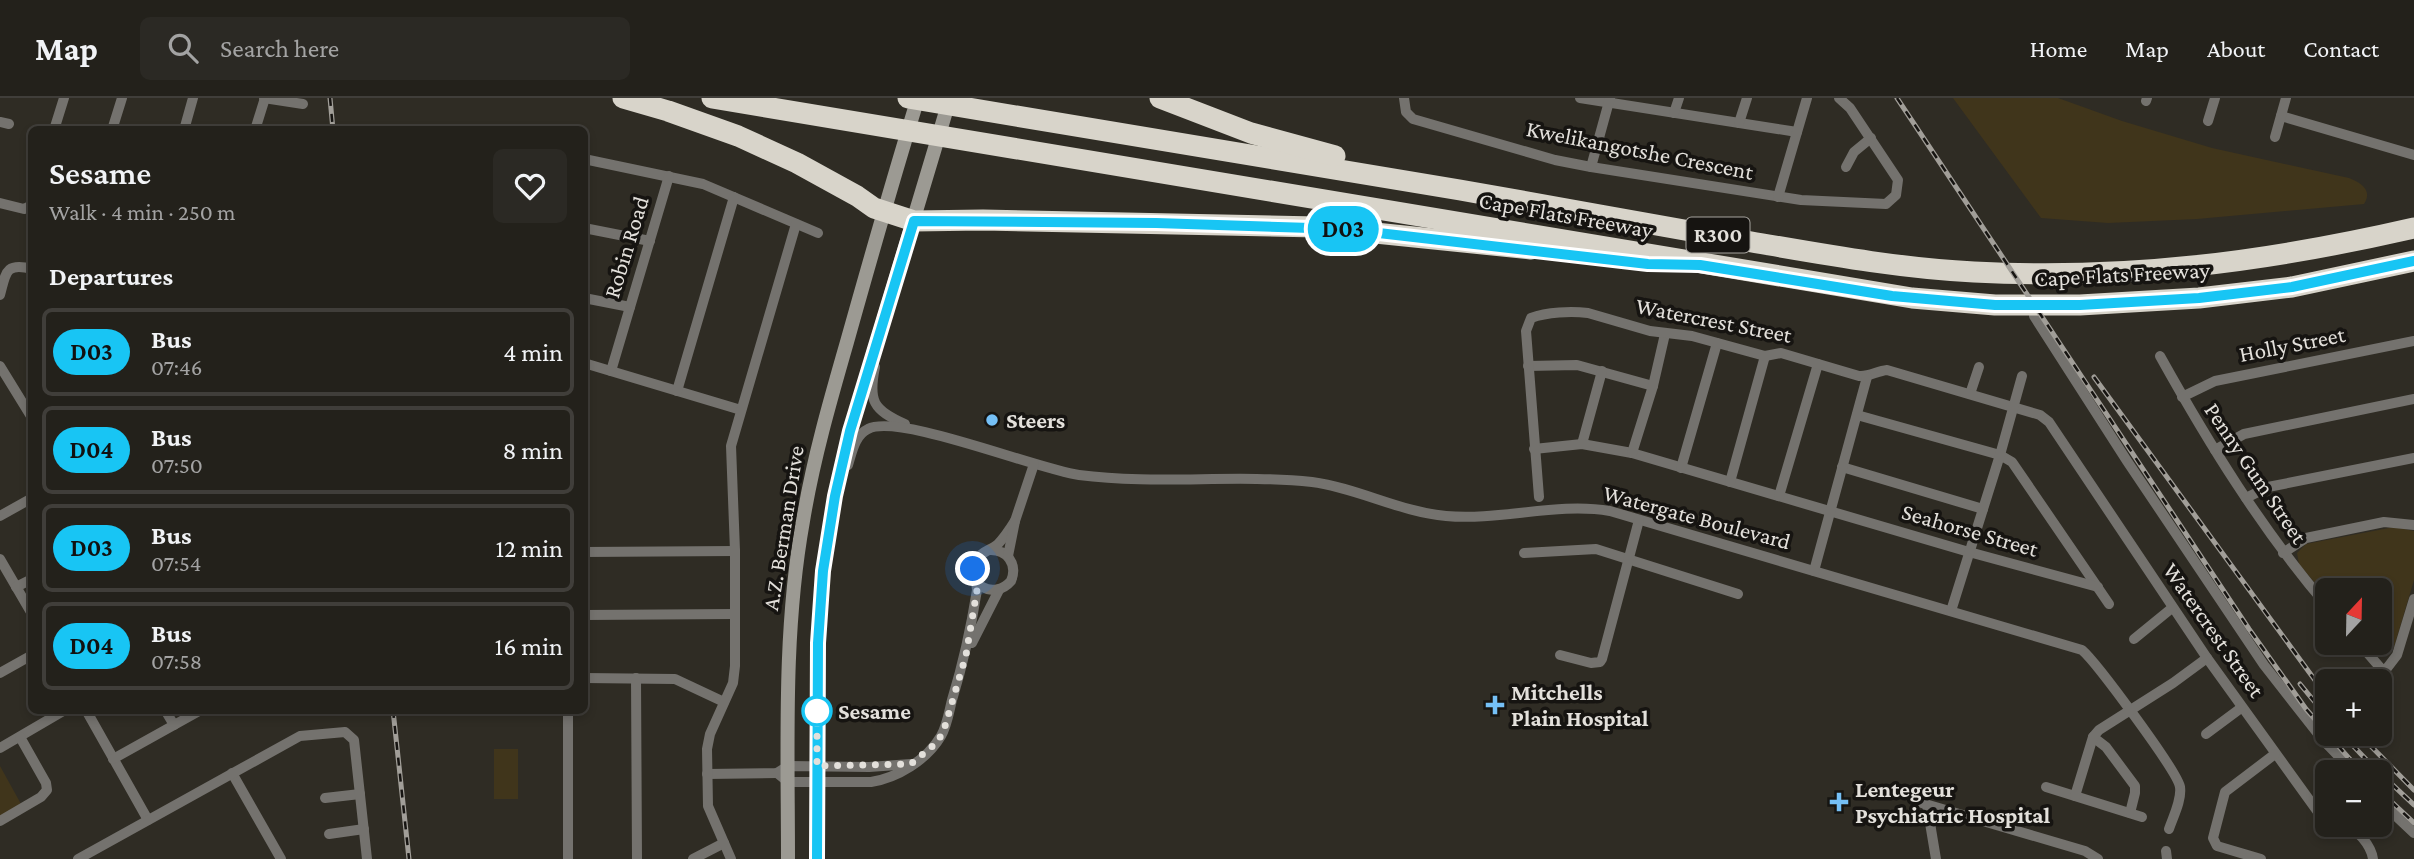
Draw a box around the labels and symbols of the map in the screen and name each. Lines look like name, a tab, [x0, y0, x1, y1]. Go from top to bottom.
street label: Kwelikangotshe Crescent	[1524, 115, 1756, 185]
street label: Cape Flats Freeway	[1477, 187, 1655, 243]
street label: Robin Road	[598, 193, 654, 301]
line badge: D03	[1303, 206, 1383, 252]
road number: R300	[1686, 218, 1750, 252]
street label: Cape Flats Freeway	[2033, 256, 2211, 292]
street label: Watercrest Street	[1634, 292, 1794, 348]
street label: Holly Street	[2237, 321, 2348, 367]
street label: Penny Gum Street	[2199, 398, 2313, 549]
place label: Steers	[1006, 407, 1065, 433]
marker: Steers	[984, 412, 1000, 428]
street label: A.Z. Berman Drive	[757, 444, 809, 612]
street label: Watergate Boulevard	[1601, 479, 1793, 555]
street label: Seahorse Street	[1899, 498, 2042, 562]
your location	[955, 551, 990, 586]
street label: Watercrest Street	[2158, 558, 2270, 703]
north arrow	[2315, 578, 2392, 654]
place label: Mitchells Plain Hospital	[1511, 679, 1649, 731]
marker: Mitchells Plain Hospital	[1485, 695, 1505, 715]
marker: Sesame	[802, 696, 832, 726]
place label: Sesame	[838, 698, 911, 724]
place label: Lentegeur Psychiatric Hospital	[1855, 776, 2050, 828]
marker: Lentegeur Psychiatric Hospital	[1829, 792, 1849, 812]

